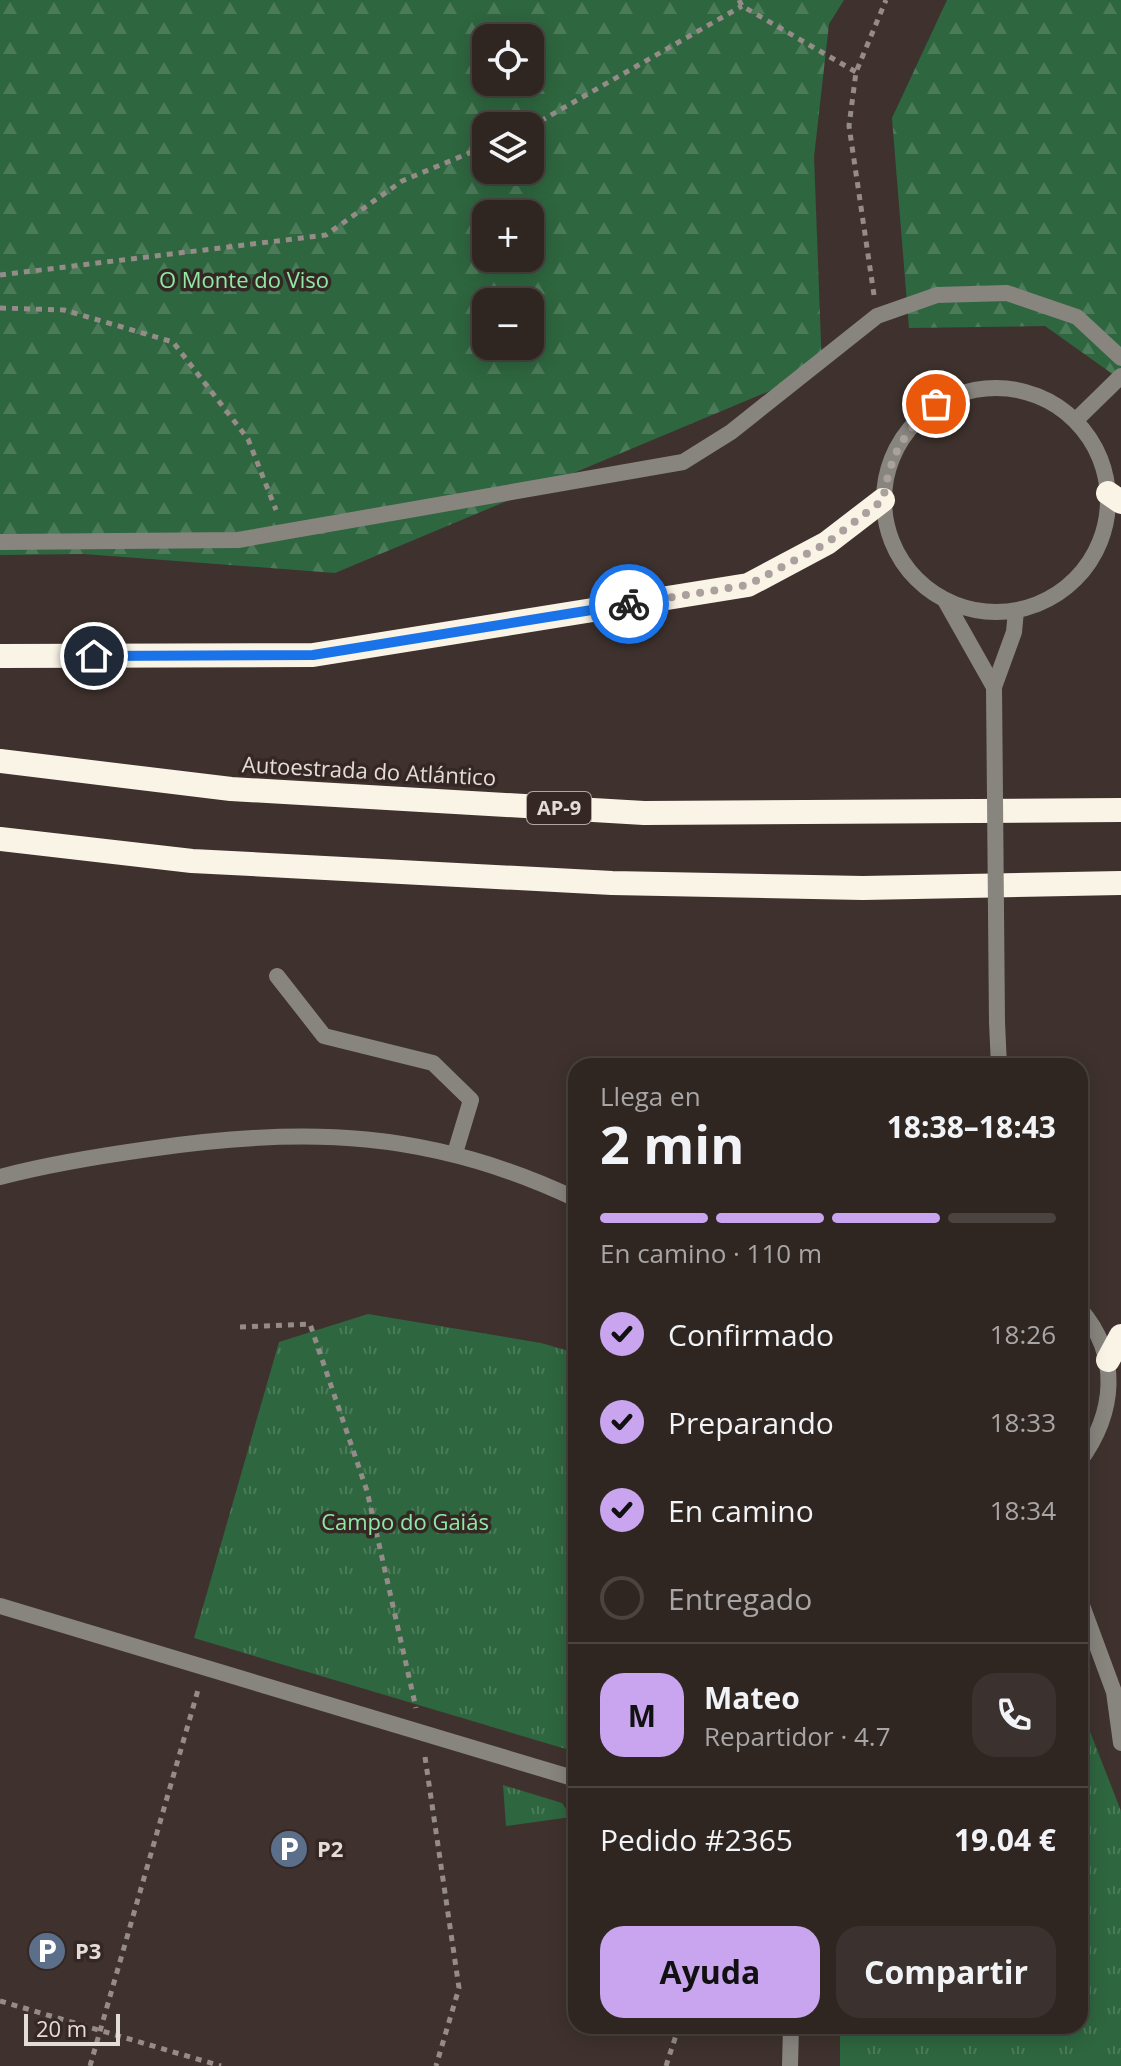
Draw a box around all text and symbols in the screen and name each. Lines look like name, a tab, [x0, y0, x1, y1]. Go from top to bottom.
map controls	[472, 24, 544, 360]
button: locate	[472, 24, 544, 96]
button: layers	[472, 112, 544, 184]
button: +	[472, 200, 544, 272]
park label: O Monte do Viso	[159, 264, 329, 294]
button: −	[472, 288, 544, 360]
pin	[902, 370, 970, 438]
icon: bag	[914, 382, 958, 426]
courier	[589, 564, 669, 644]
icon: bike	[607, 582, 651, 626]
pin	[60, 622, 128, 690]
icon: home	[72, 634, 116, 678]
street label: Autoestrada do Atlántico	[241, 748, 497, 792]
road number: AP-9	[527, 792, 591, 824]
text: Llega en	[600, 1078, 701, 1114]
text: 18:38–18:43	[887, 1106, 1056, 1147]
text: 2 min	[600, 1108, 744, 1179]
text: En camino · 110 m	[600, 1235, 822, 1271]
icon: check	[600, 1312, 644, 1356]
text: Confirmado	[668, 1314, 834, 1355]
text: 18:26	[990, 1316, 1056, 1352]
icon: check	[600, 1400, 644, 1444]
text: Preparando	[668, 1402, 834, 1443]
text: 18:33	[990, 1404, 1056, 1440]
icon: check	[600, 1488, 644, 1532]
text: En camino	[668, 1490, 814, 1531]
text: 18:34	[990, 1492, 1056, 1528]
park label: Campo do Gaiás	[321, 1506, 489, 1536]
text: Entregado	[668, 1578, 812, 1619]
button: phone	[972, 1673, 1056, 1757]
text: Mateo	[704, 1677, 800, 1718]
text: M	[628, 1695, 656, 1736]
text: Repartidor · 4.7	[704, 1718, 891, 1754]
text: Pedido #2365	[600, 1819, 793, 1860]
text: 19.04 €	[954, 1819, 1056, 1860]
parking icon: P2	[268, 1828, 310, 1870]
place label: P2	[317, 1833, 343, 1863]
button: Ayuda	[600, 1926, 820, 2018]
button: Compartir	[836, 1926, 1056, 2018]
parking icon: P3	[26, 1930, 68, 1972]
place label: P3	[75, 1935, 101, 1965]
scale bar	[24, 2010, 120, 2046]
text: 20 m	[36, 2013, 87, 2043]

